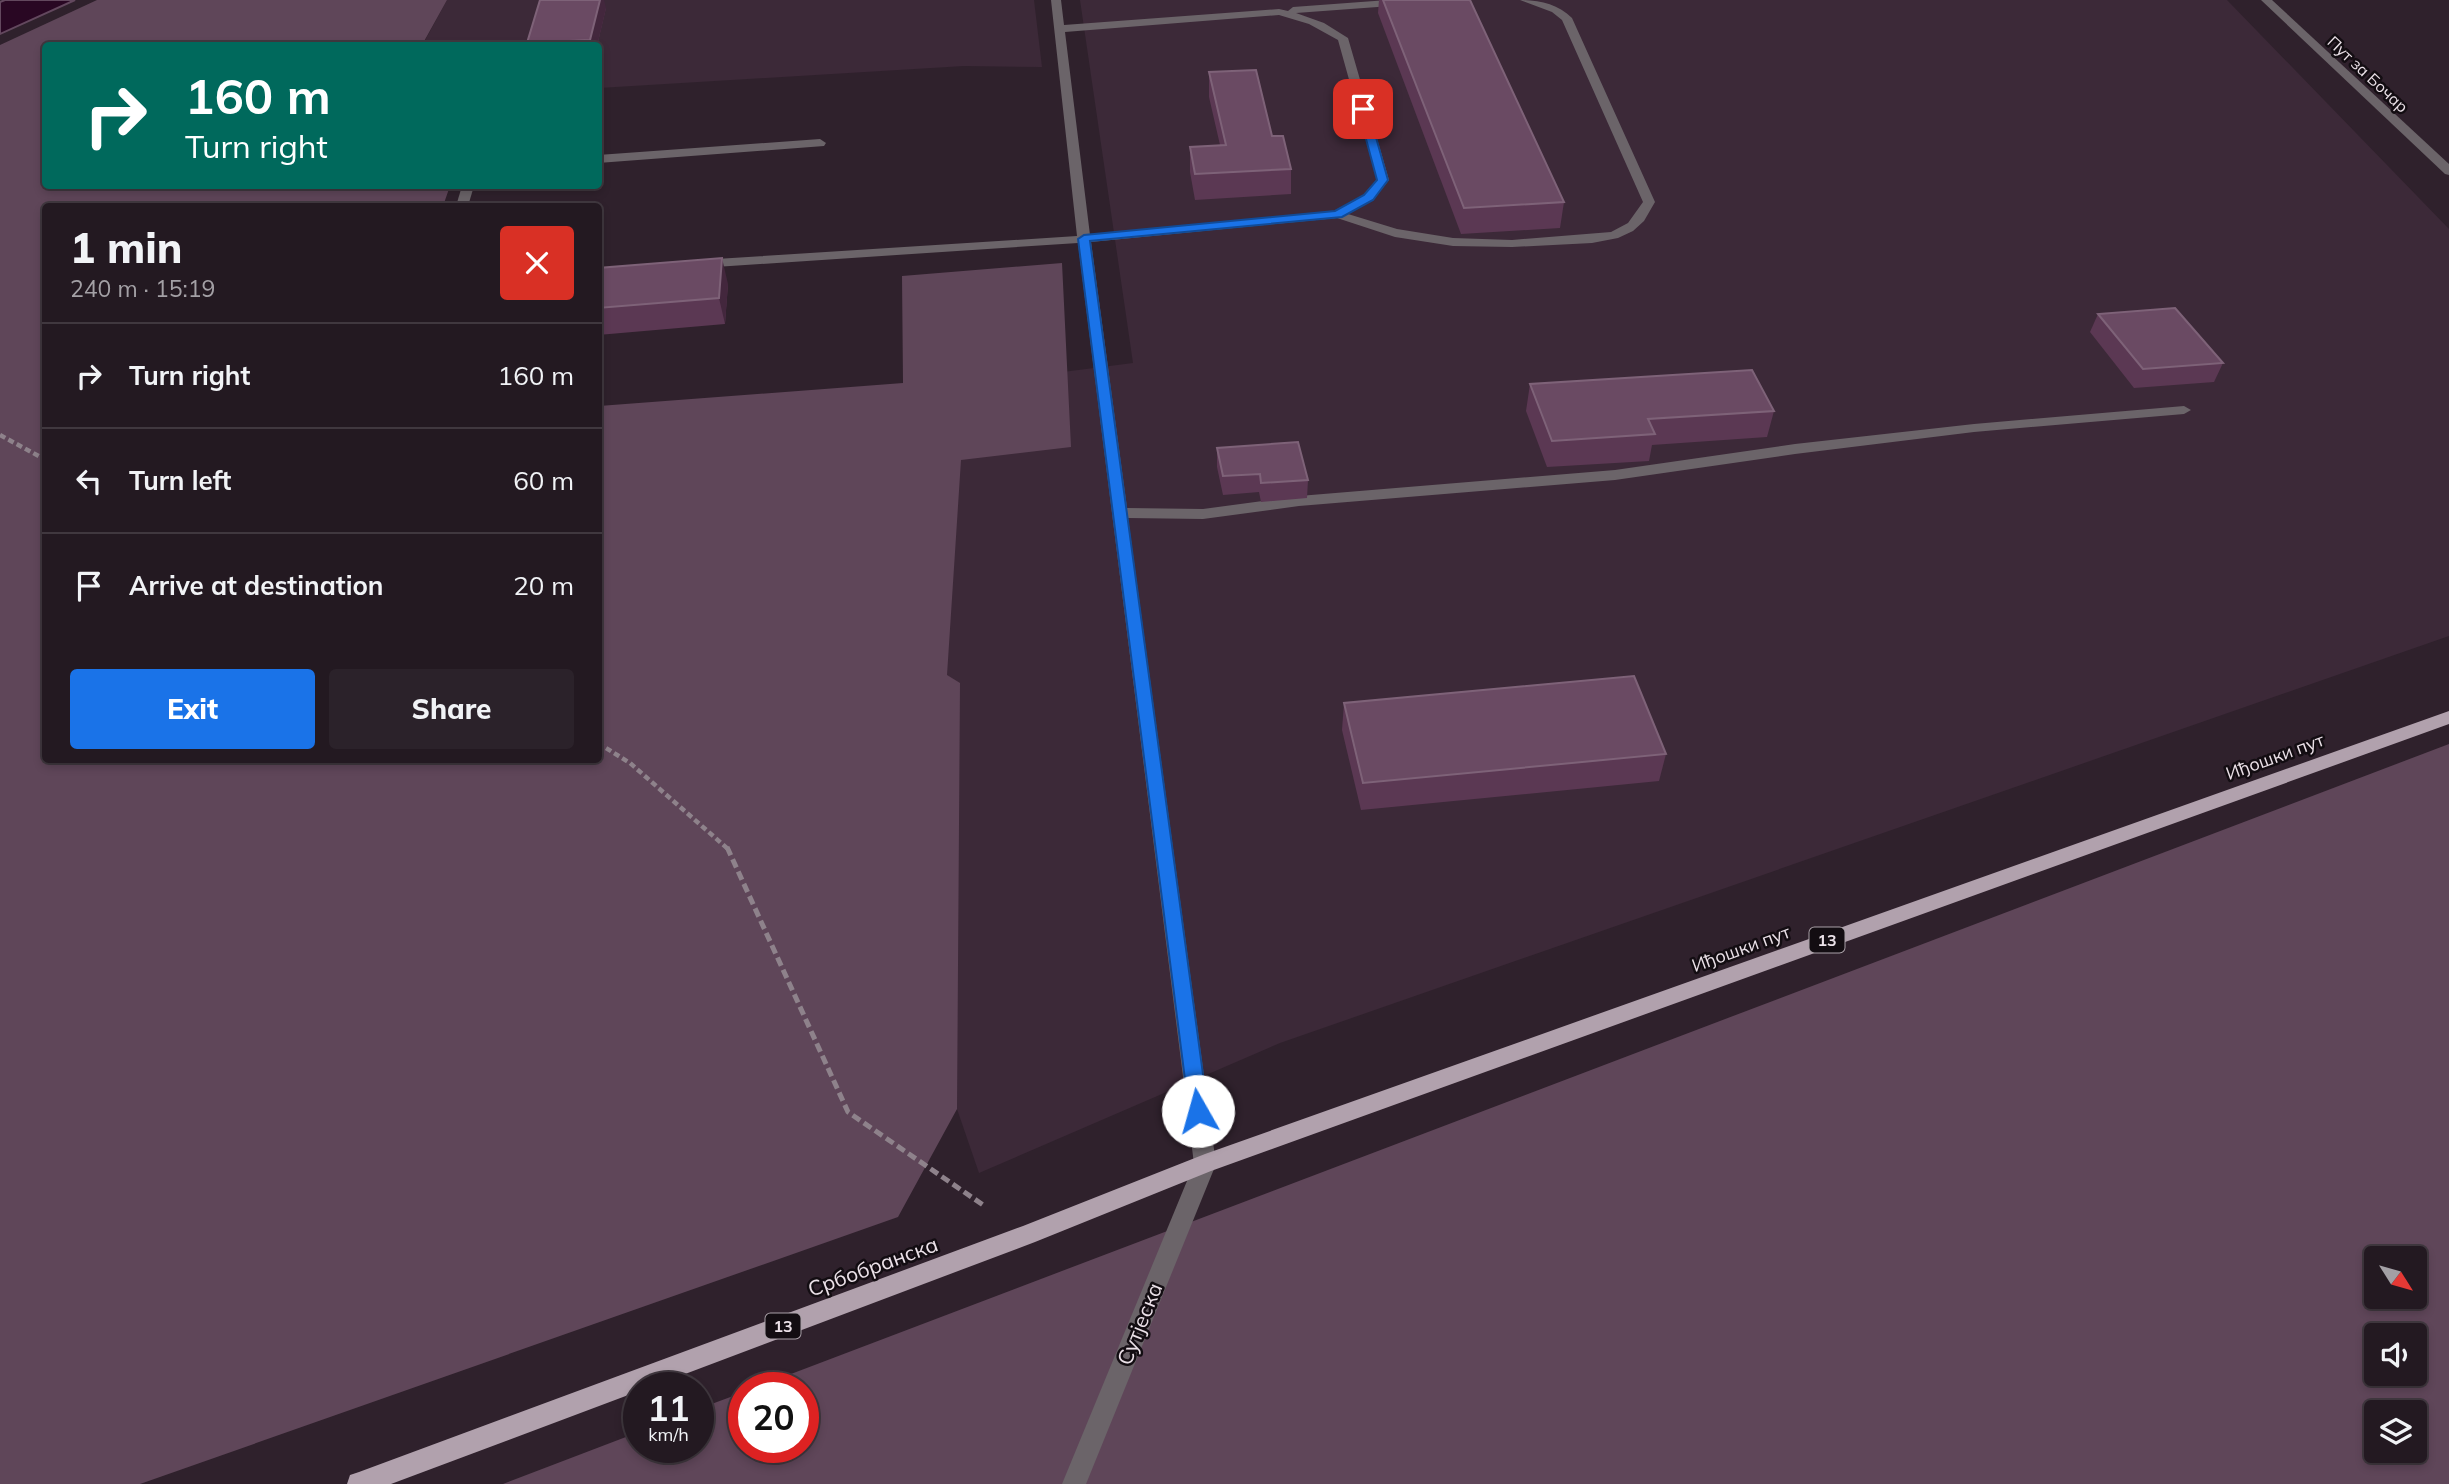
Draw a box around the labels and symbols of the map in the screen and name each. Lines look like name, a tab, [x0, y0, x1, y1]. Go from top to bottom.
street label: Пут за Бочар	[2323, 32, 2413, 116]
pin	[1333, 79, 1393, 139]
street label: Иђошки пут	[2222, 728, 2328, 785]
street label: Иђошки пут	[1688, 920, 1794, 977]
road number: 13	[1810, 928, 1844, 952]
position arrow	[1161, 1074, 1235, 1148]
street label: Србобранска	[804, 1230, 941, 1302]
north arrow	[2364, 1246, 2427, 1309]
street label: Сутјеска	[1111, 1279, 1167, 1369]
road number: 13	[766, 1314, 800, 1338]
speed limit sign: 20	[728, 1372, 819, 1463]

